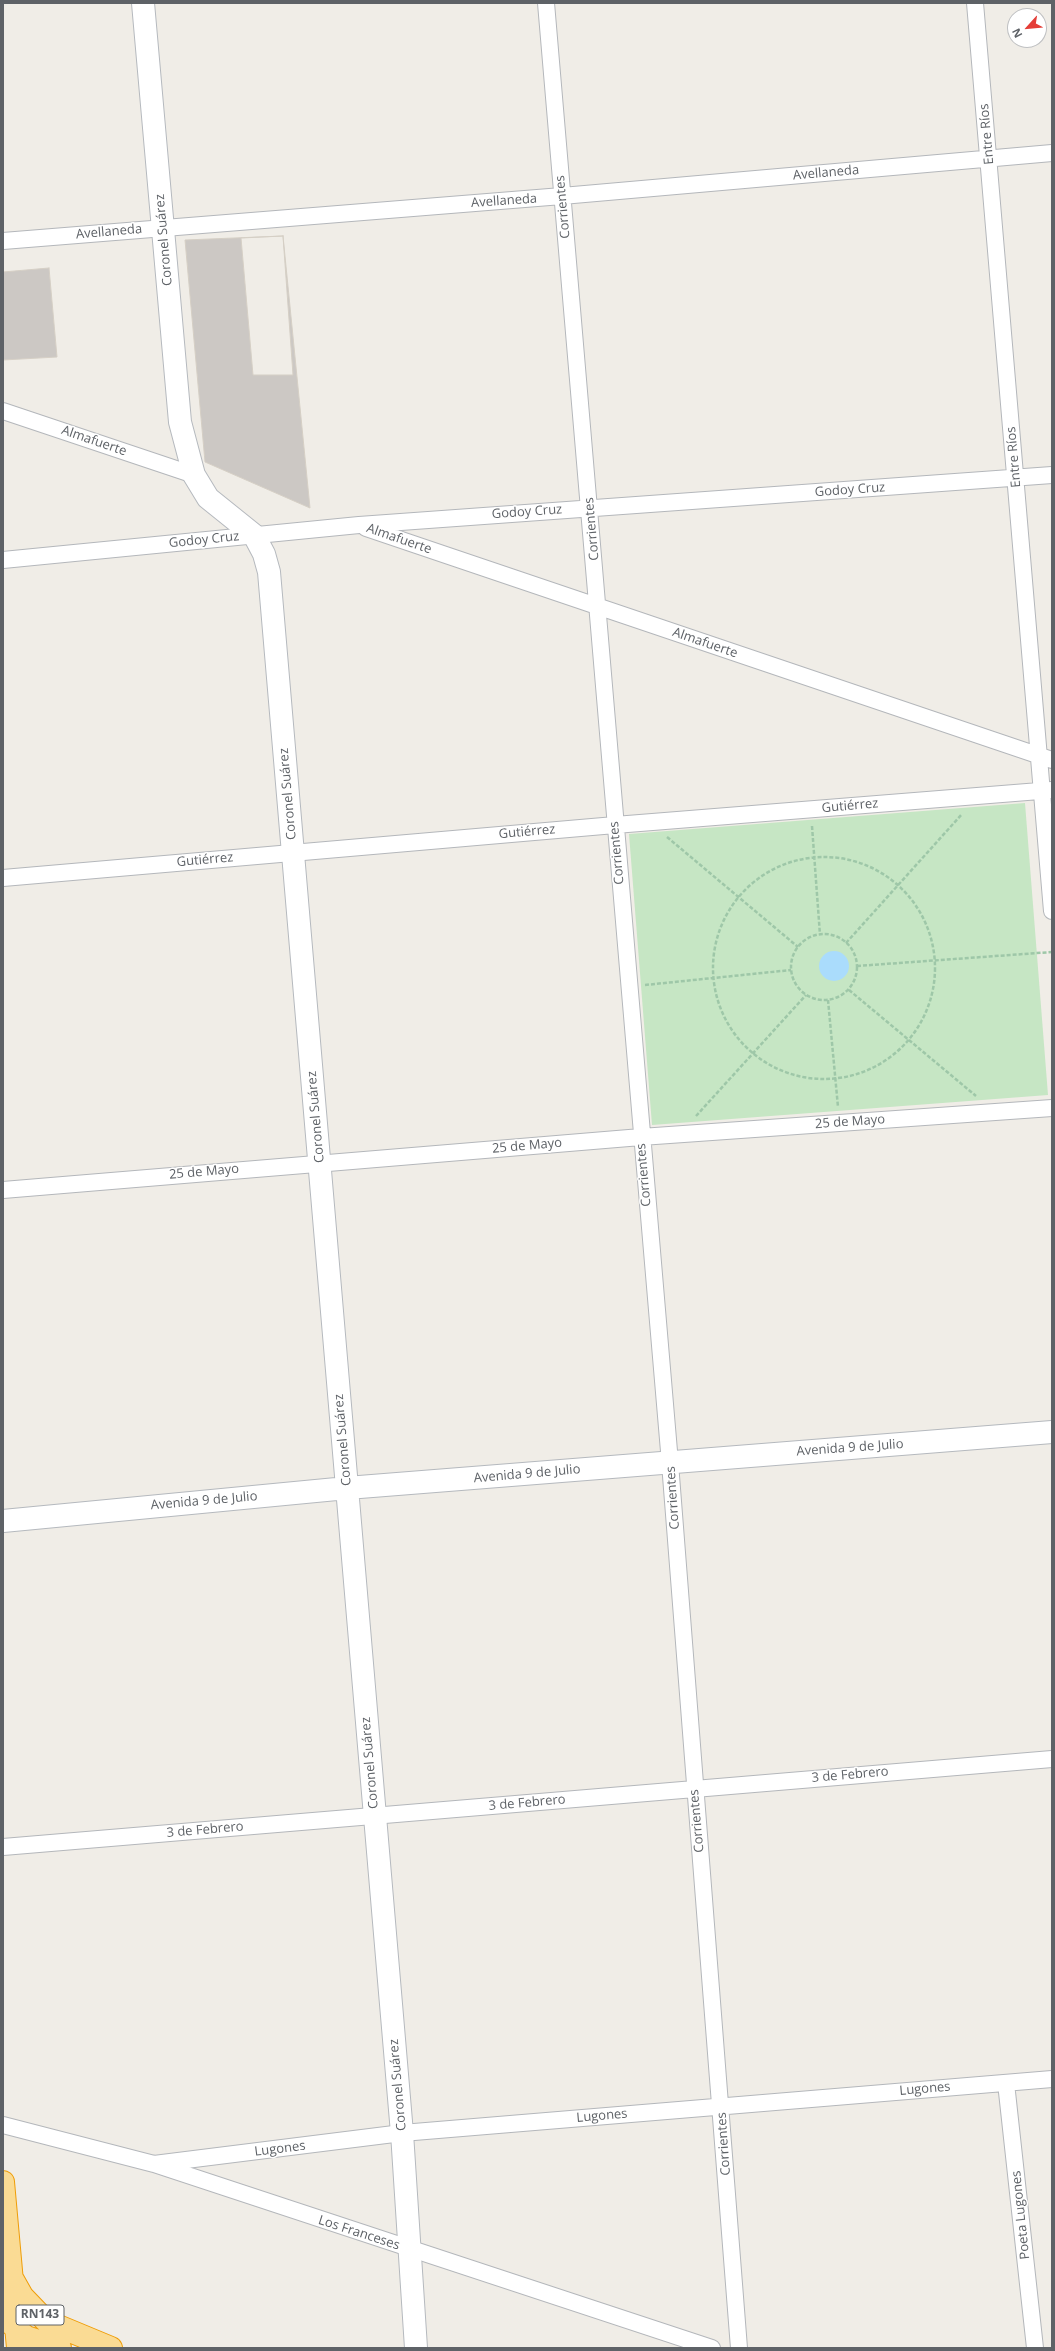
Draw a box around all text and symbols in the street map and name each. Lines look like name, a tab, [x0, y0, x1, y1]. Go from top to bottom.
north arrow	[1007, 8, 1047, 48]
text: N	[1008, 26, 1025, 41]
street label: Entre Ríos	[977, 103, 997, 165]
street label: Avellaneda	[792, 162, 860, 184]
street label: Corrientes	[552, 175, 574, 239]
street label: Avellaneda	[470, 191, 538, 211]
street label: Coronel Suárez	[152, 193, 176, 287]
street label: Avellaneda	[75, 221, 143, 243]
street label: Almafuerte	[59, 423, 129, 459]
street label: Entre Ríos	[1004, 426, 1024, 488]
street label: Godoy Cruz	[814, 480, 886, 500]
street label: Corrientes	[581, 497, 603, 561]
street label: Godoy Cruz	[491, 502, 563, 522]
street label: Almafuerte	[364, 521, 434, 557]
street label: Godoy Cruz	[168, 529, 240, 551]
street label: Almafuerte	[670, 625, 740, 661]
street label: Coronel Suárez	[276, 747, 300, 841]
street label: Gutiérrez	[821, 796, 879, 816]
street label: Corrientes	[606, 821, 628, 885]
street label: Gutiérrez	[498, 822, 556, 842]
street label: Gutiérrez	[176, 850, 234, 870]
street label: Coronel Suárez	[304, 1070, 328, 1164]
street label: 25 de Mayo	[814, 1112, 886, 1132]
street label: 25 de Mayo	[491, 1135, 563, 1157]
street label: Corrientes	[633, 1143, 655, 1207]
street label: 25 de Mayo	[168, 1161, 240, 1183]
street label: Coronel Suárez	[331, 1393, 355, 1487]
street label: Avenida 9 de Julio	[796, 1436, 904, 1460]
street label: Avenida 9 de Julio	[473, 1462, 581, 1486]
street label: Corrientes	[663, 1466, 683, 1530]
street label: Avenida 9 de Julio	[150, 1489, 258, 1513]
street label: Coronel Suárez	[358, 1716, 382, 1810]
street label: 3 de Febrero	[811, 1764, 889, 1786]
street label: Corrientes	[686, 1789, 708, 1853]
street label: 3 de Febrero	[488, 1792, 566, 1814]
street label: 3 de Febrero	[166, 1819, 244, 1841]
street label: Coronel Suárez	[386, 2038, 410, 2132]
street label: Lugones	[899, 2079, 951, 2099]
street label: Lugones	[576, 2106, 628, 2126]
street label: Corrientes	[714, 2112, 734, 2176]
street label: Lugones	[254, 2138, 306, 2160]
street label: Poeta Lugones	[1009, 2170, 1033, 2260]
street label: Los Franceses	[316, 2213, 402, 2253]
road number: RN143	[16, 2305, 64, 2325]

